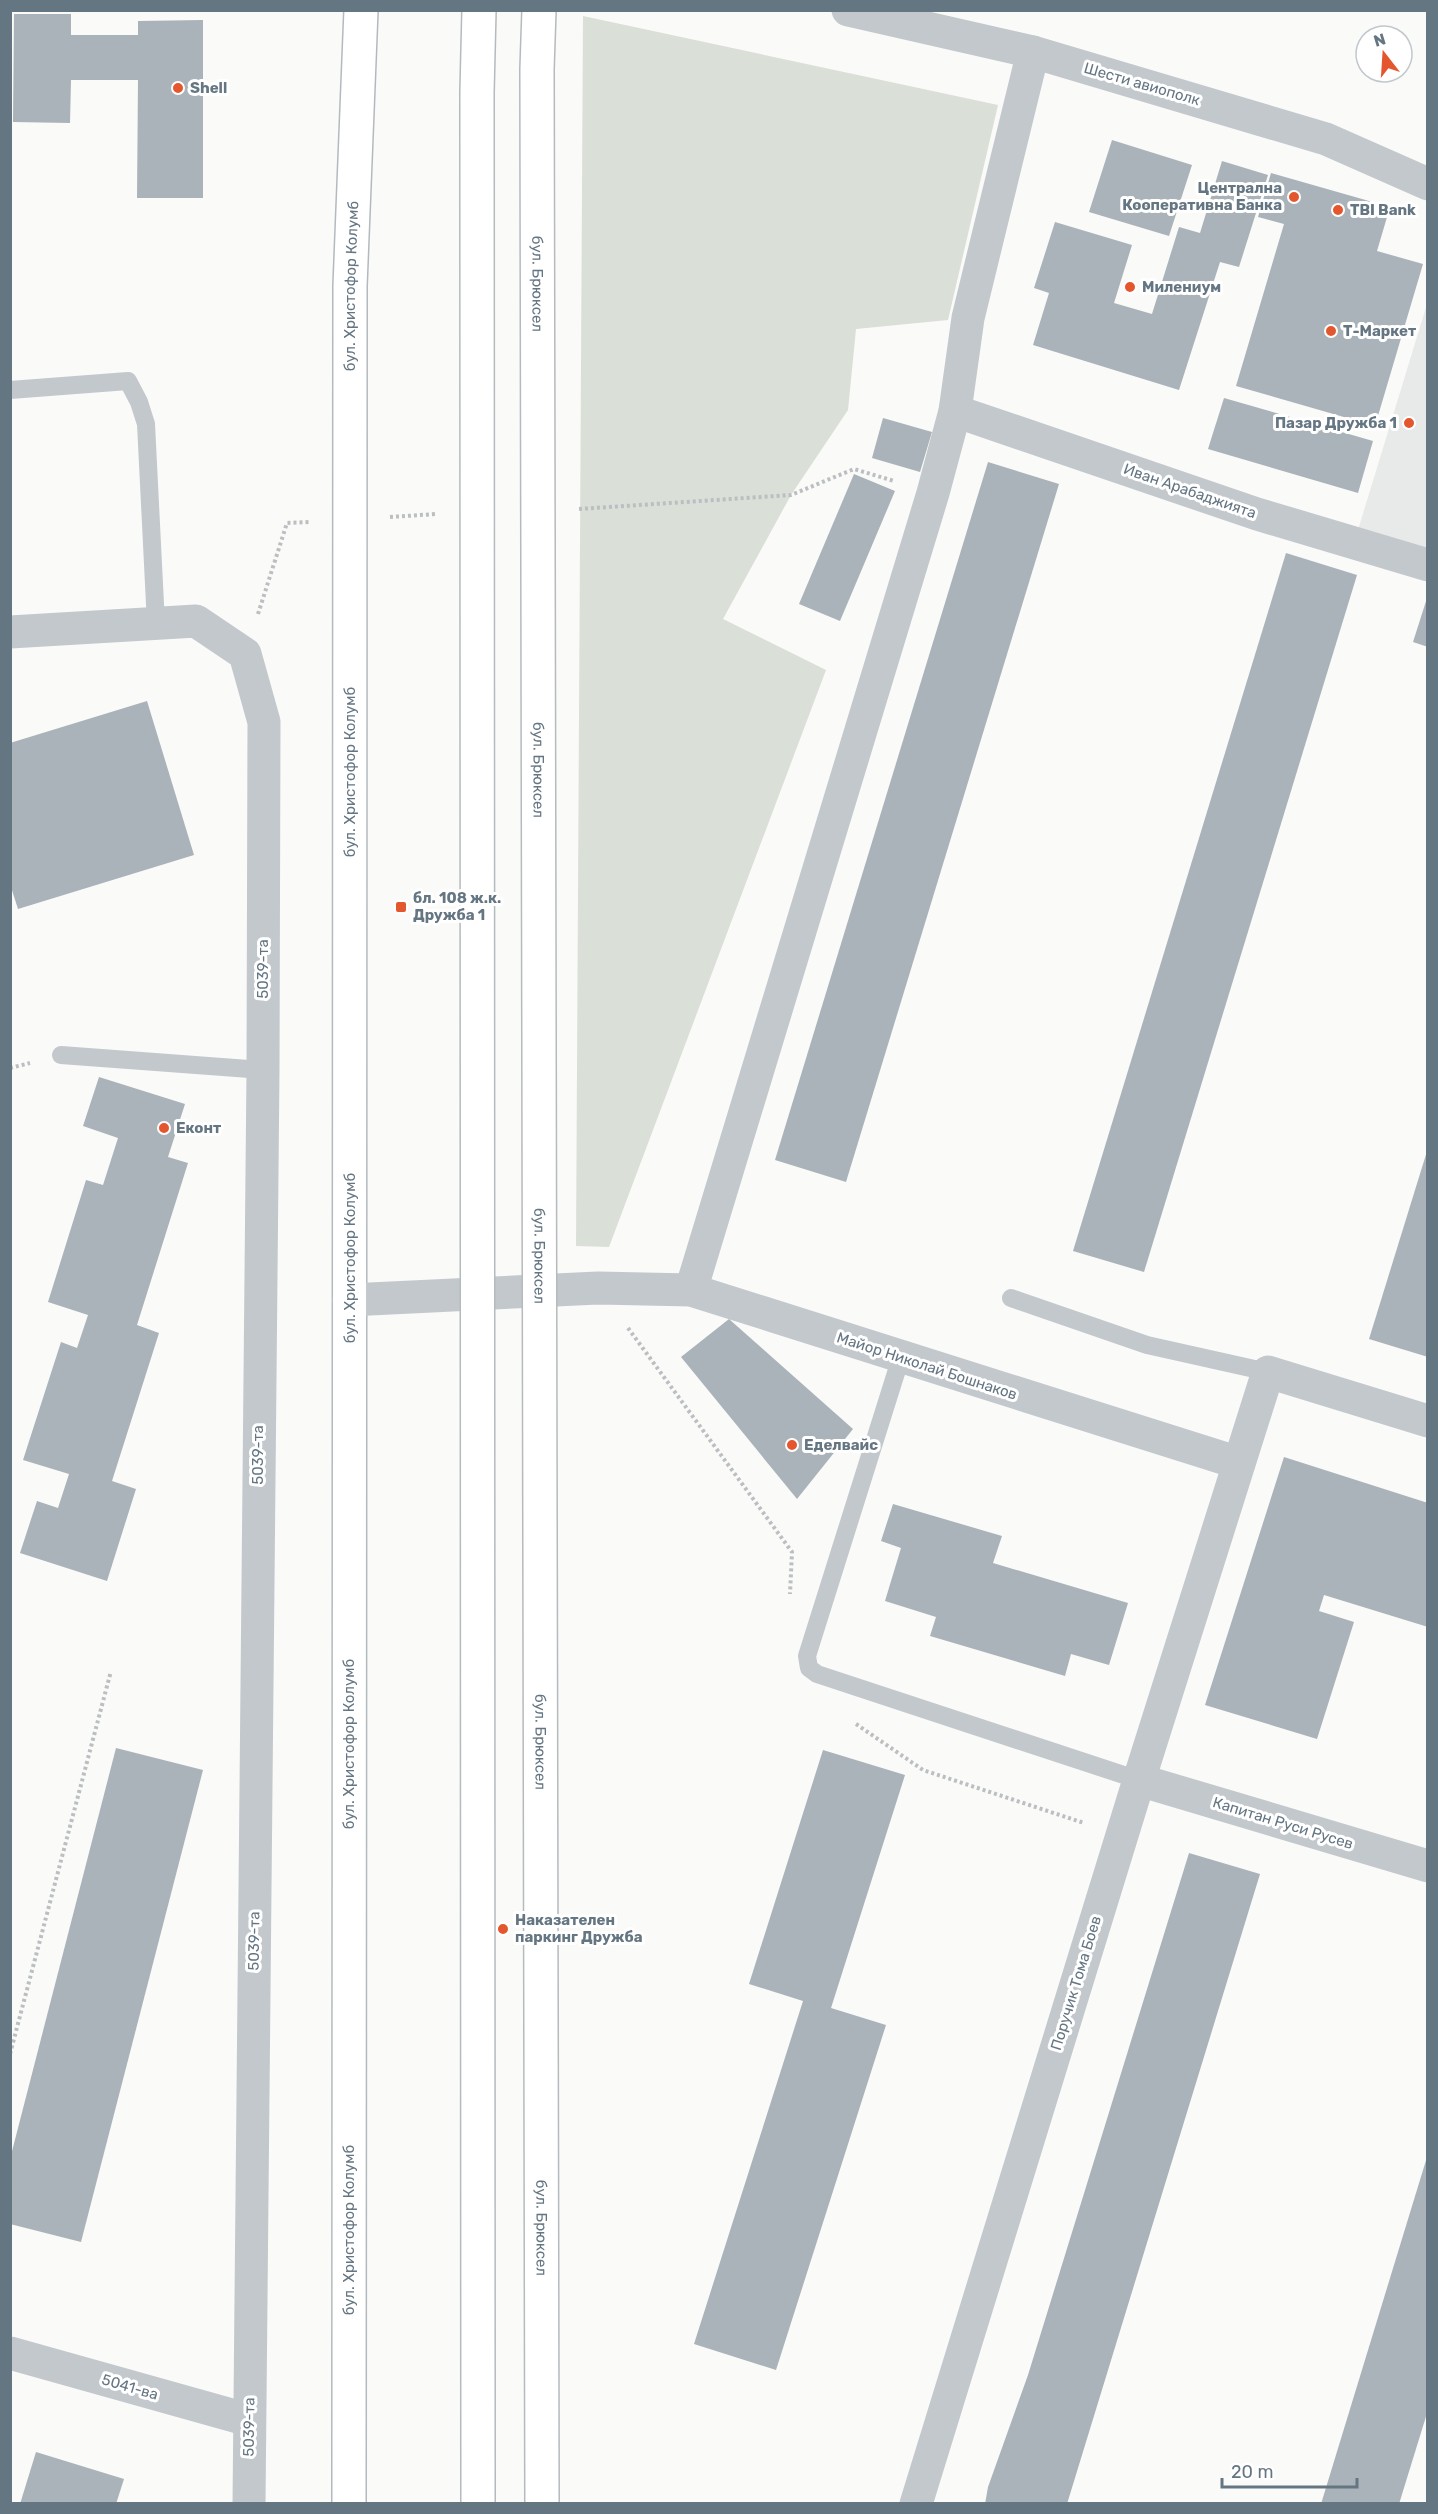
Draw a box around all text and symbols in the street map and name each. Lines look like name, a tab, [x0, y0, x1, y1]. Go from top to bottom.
north arrow	[1354, 24, 1414, 84]
text: N	[1371, 29, 1388, 51]
street label: Шести авиополк	[1082, 59, 1202, 109]
place label: Shell	[190, 79, 227, 97]
marker: Shell	[171, 81, 185, 95]
place label: Централна Кооперативна Банка	[1122, 179, 1282, 214]
marker: Централна Кооперативна Банка	[1287, 190, 1301, 204]
street label: бул. Христофор Колумб	[341, 201, 362, 371]
place label: TBI Bank	[1350, 201, 1416, 219]
marker: TBI Bank	[1331, 203, 1345, 217]
street label: бул. Брюксел	[528, 236, 547, 332]
place label: Милениум	[1142, 278, 1221, 296]
marker: Милениум	[1123, 280, 1137, 294]
place label: Т-Маркет	[1343, 322, 1417, 340]
marker: Т-Маркет	[1324, 324, 1338, 338]
place label: Пазар Дружба 1	[1275, 414, 1397, 432]
marker: Пазар Дружба 1	[1402, 416, 1416, 430]
street label: Иван Арабаджията	[1121, 460, 1259, 522]
street label: бул. Христофор Колумб	[341, 687, 359, 857]
street label: бул. Брюксел	[529, 722, 548, 818]
place label: бл. 108 ж.к. Дружба 1	[413, 889, 501, 924]
marker: бл. 108 ж.к. Дружба 1	[394, 900, 408, 914]
street label: 5039-та	[254, 939, 272, 999]
place label: Еконт	[176, 1119, 222, 1137]
marker: Еконт	[157, 1121, 171, 1135]
street label: бул. Христофор Колумб	[341, 1173, 359, 1343]
street label: бул. Брюксел	[530, 1208, 549, 1304]
street label: Майор Николай Бошнаков	[835, 1328, 1019, 1404]
street label: 5039-та	[249, 1425, 267, 1485]
place label: Еделвайс	[804, 1436, 878, 1454]
marker: Еделвайс	[785, 1438, 799, 1452]
street label: бул. Христофор Колумб	[340, 1659, 358, 1829]
street label: бул. Брюксел	[531, 1694, 550, 1790]
street label: Капитан Руси Русев	[1211, 1793, 1355, 1853]
street label: 5039-та	[244, 1911, 264, 1971]
place label: Наказателен паркинг Дружба	[515, 1911, 643, 1946]
street label: Поручик Тома Боев	[1047, 1914, 1105, 2052]
marker: Наказателен паркинг Дружба	[496, 1922, 510, 1936]
street label: бул. Христофор Колумб	[340, 2145, 358, 2315]
street label: бул. Брюксел	[532, 2180, 551, 2276]
street label: 5041-ва	[100, 2370, 160, 2404]
street label: 5039-та	[239, 2397, 259, 2457]
scale bar	[1222, 2451, 1357, 2489]
text: 20 m	[1231, 2461, 1273, 2483]

